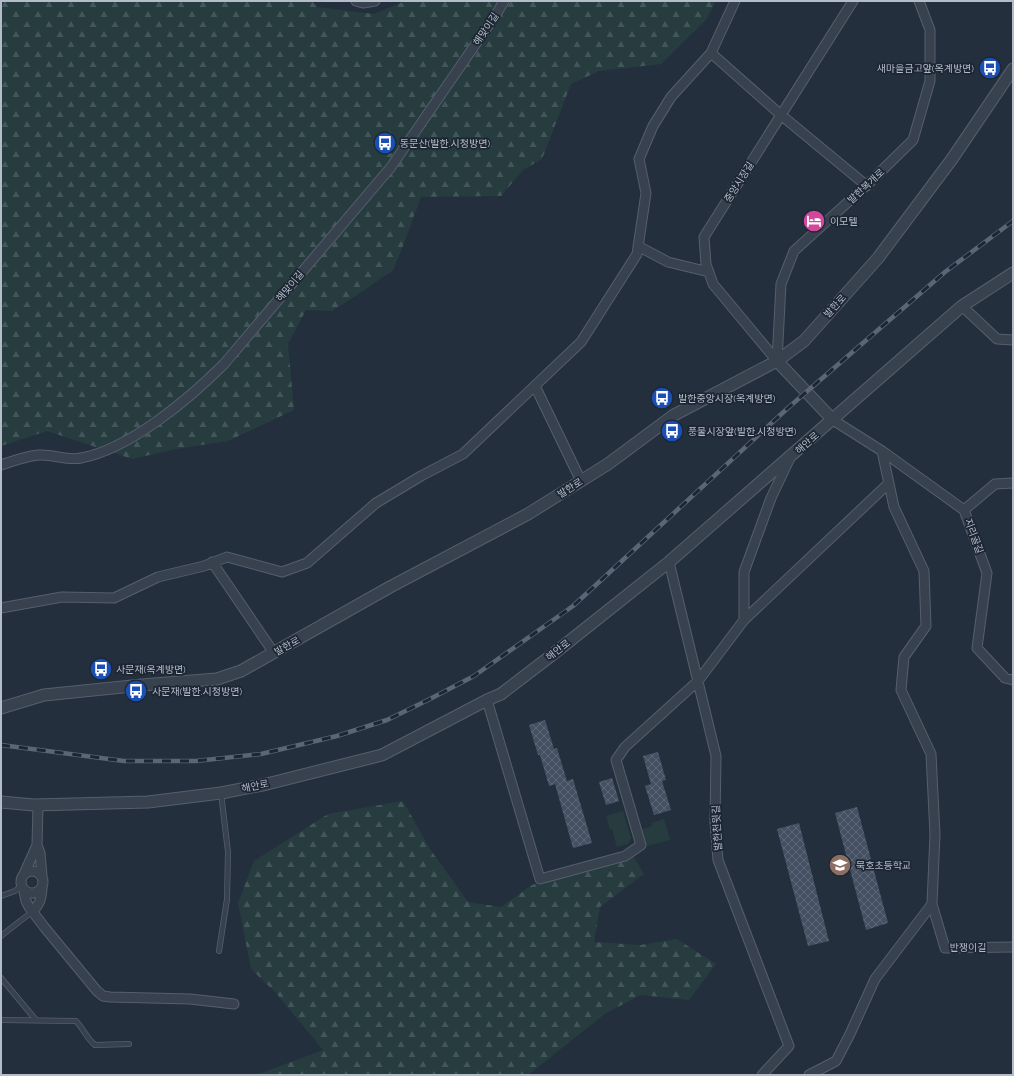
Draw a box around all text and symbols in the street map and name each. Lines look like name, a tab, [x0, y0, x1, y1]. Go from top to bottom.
street label: 해맞이길	[471, 11, 501, 47]
bus stop icon: 새마을금고앞(옥계방면)	[977, 55, 1003, 81]
place label: 새마을금고앞(옥계방면)	[877, 63, 974, 74]
bus stop icon: 동문산(발한.시청방면)	[372, 130, 398, 156]
place label: 동문산(발한.시청방면)	[400, 138, 490, 149]
street label: 중앙시장길	[722, 160, 756, 204]
street label: 발한복개로	[845, 166, 887, 206]
hotel icon: 이모텔	[801, 208, 827, 234]
place label: 이모텔	[830, 216, 858, 227]
street label: 해맞이길	[274, 268, 306, 304]
street label: 발한로	[822, 292, 848, 320]
bus stop icon: 발한중앙시장(옥계방면)	[649, 385, 675, 411]
place label: 발한중앙시장(옥계방면)	[678, 393, 776, 404]
bus stop icon: 풍물시장앞(발한.시청방면)	[659, 418, 685, 444]
place label: 풍물시장앞(발한.시청방면)	[688, 426, 797, 437]
street label: 해안로	[793, 430, 821, 456]
street label: 발한로	[555, 476, 585, 500]
street label: 지리골길	[963, 517, 985, 555]
street label: 발한로	[272, 634, 302, 658]
street label: 해안로	[544, 637, 572, 663]
bus stop icon: 사문재(옥계방면)	[88, 656, 114, 682]
place label: 사문재(옥계방면)	[116, 664, 186, 675]
bus stop icon: 사문재(발한.시청방면)	[123, 678, 149, 704]
place label: 사문재(발한.시청방면)	[152, 686, 242, 697]
street label: 해안로	[240, 778, 270, 794]
street label: 발한천윗길	[710, 805, 724, 851]
school or university icon: 묵호초등학교	[827, 852, 853, 878]
place label: 묵호초등학교	[856, 860, 911, 871]
street label: 반쟁이길	[950, 942, 986, 953]

